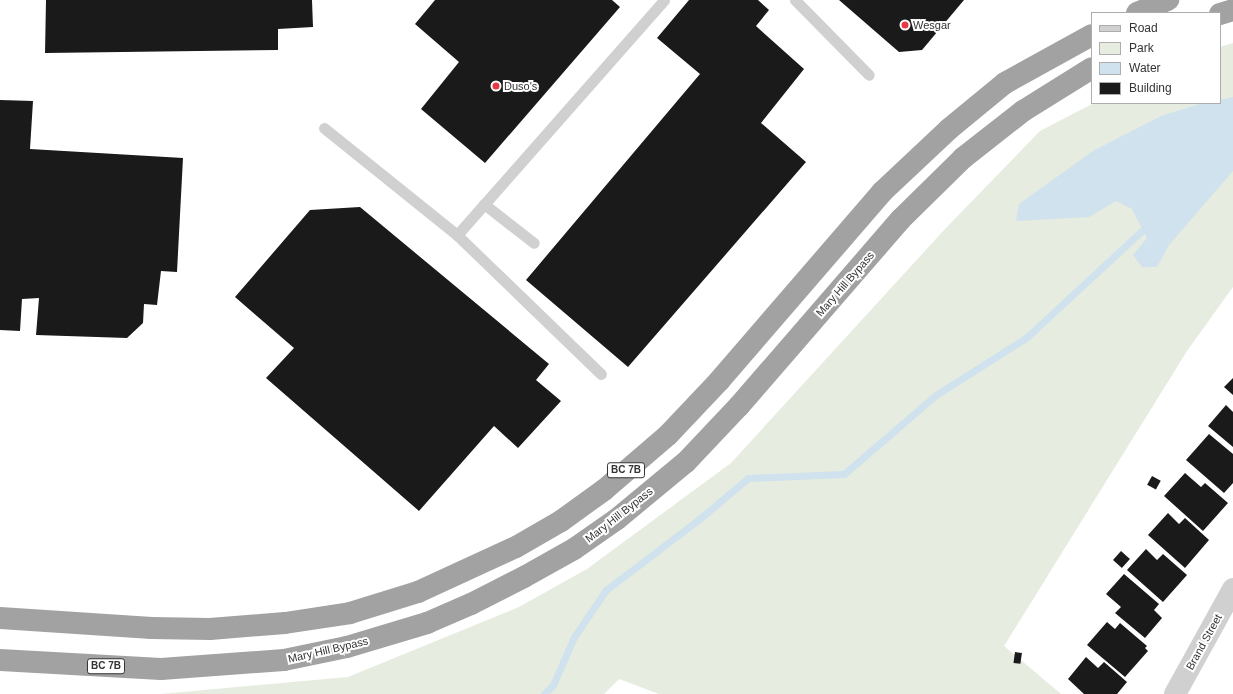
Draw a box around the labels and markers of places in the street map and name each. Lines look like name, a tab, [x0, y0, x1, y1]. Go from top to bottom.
place label: Wesgar	[913, 18, 951, 32]
marker: Wesgar	[900, 20, 910, 30]
place label: Duso's	[504, 79, 537, 93]
marker: Duso's	[491, 81, 501, 91]

